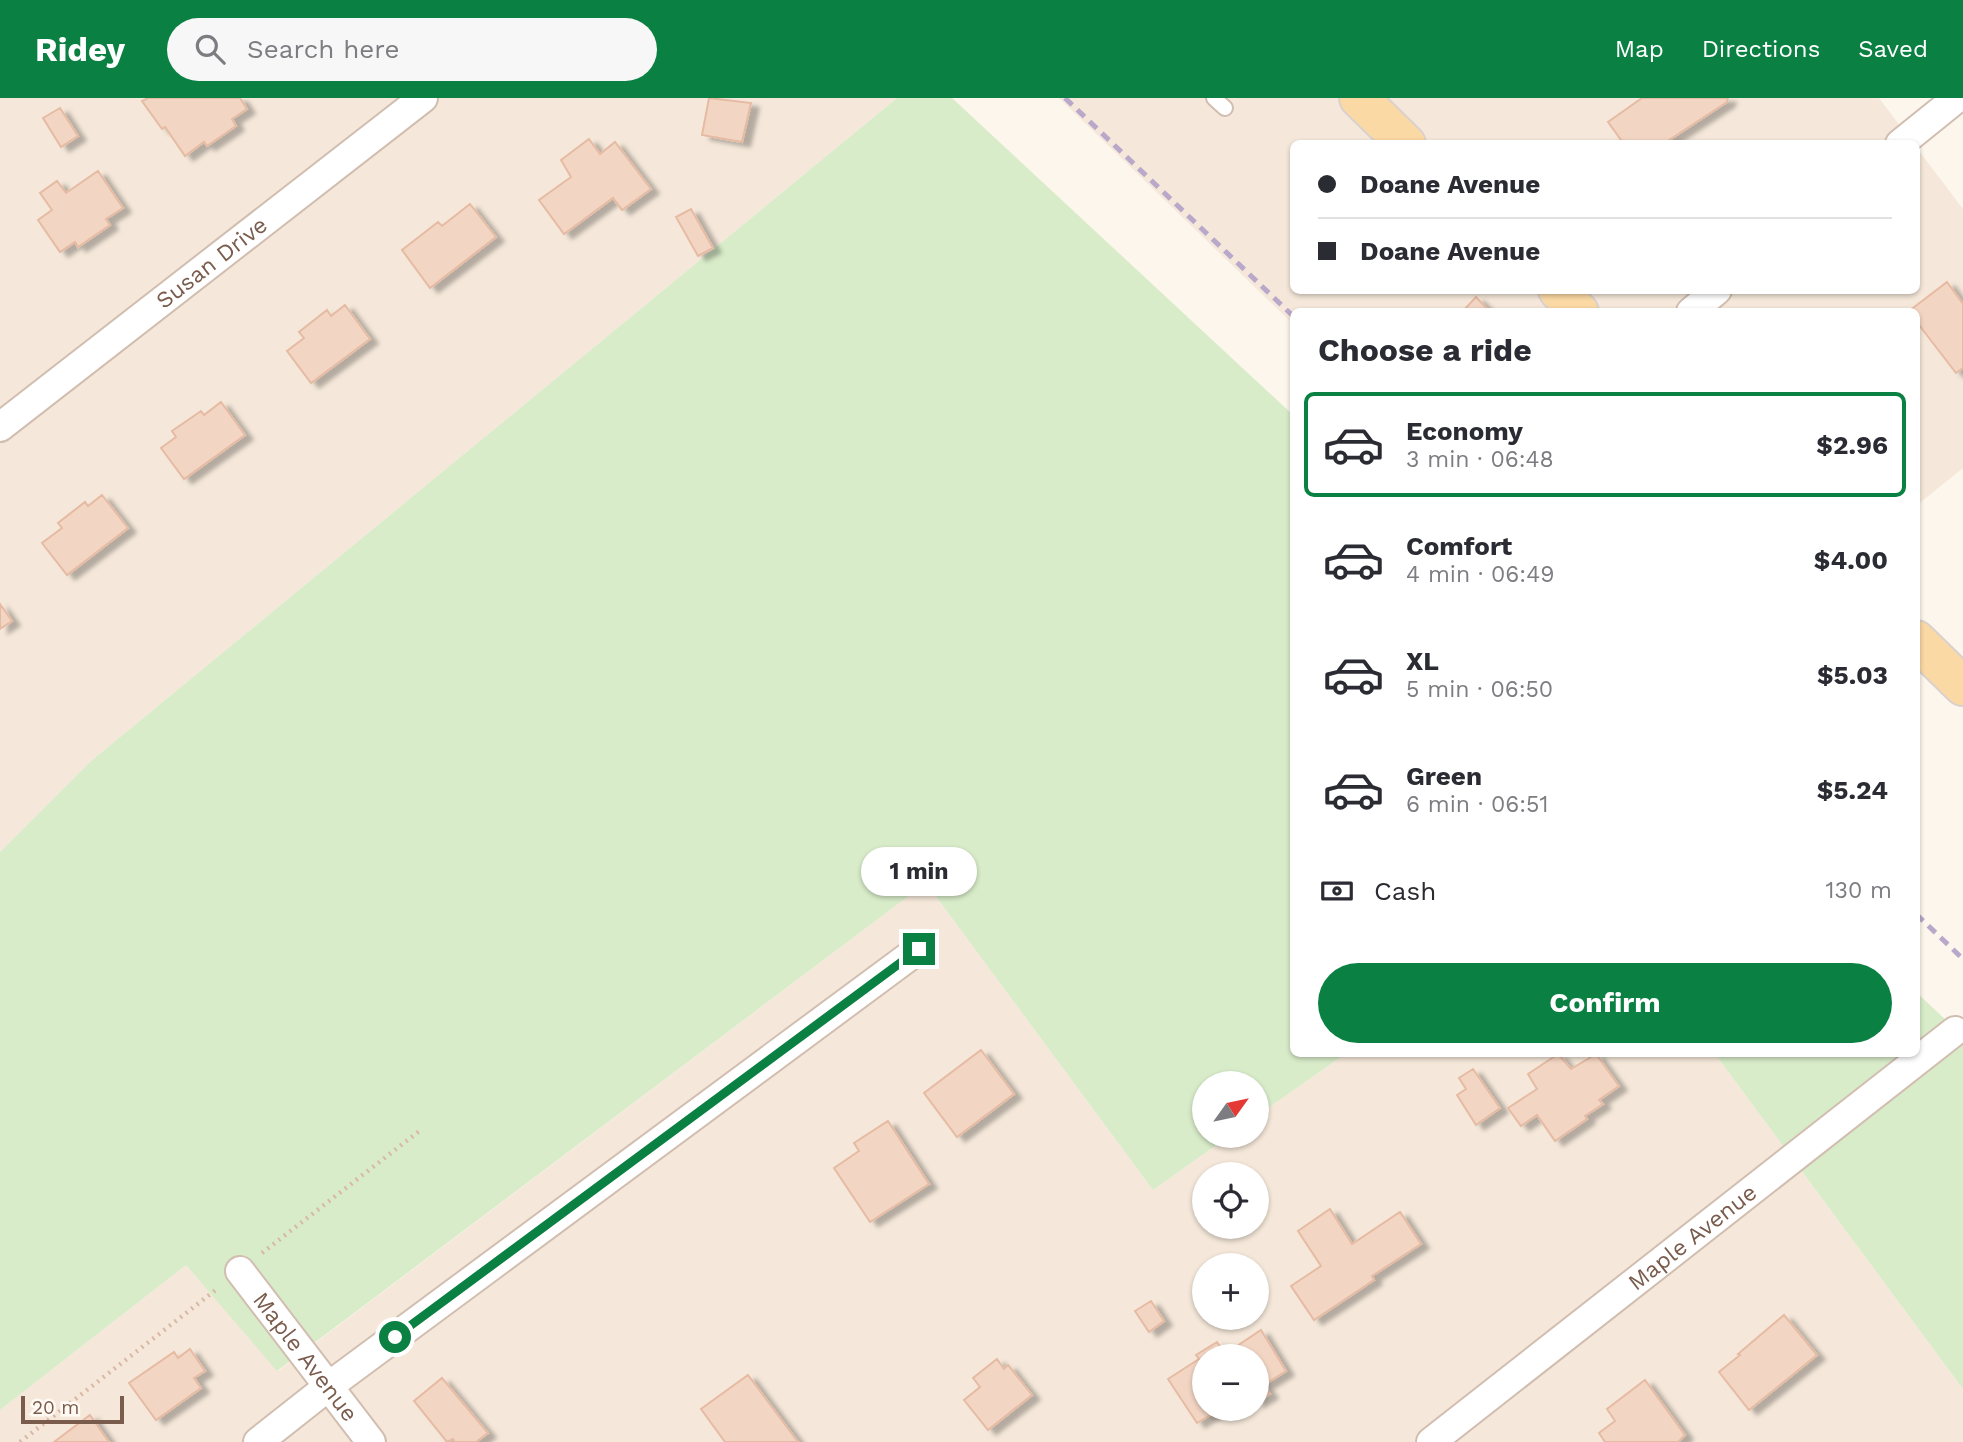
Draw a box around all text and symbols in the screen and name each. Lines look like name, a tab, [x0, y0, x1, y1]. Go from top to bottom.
search box	[167, 18, 657, 81]
text: Ridey	[35, 30, 125, 69]
icon: search	[191, 30, 229, 68]
text: Search here	[247, 34, 399, 64]
text: Map	[1615, 35, 1664, 63]
text: Directions	[1702, 35, 1820, 63]
text: Saved	[1858, 35, 1928, 63]
text: Doane Avenue	[1360, 169, 1540, 199]
street label: Susan Drive	[151, 211, 272, 314]
text: Doane Avenue	[1360, 236, 1540, 266]
text: Choose a ride	[1318, 331, 1532, 369]
icon: car	[1322, 413, 1385, 476]
text: Economy	[1406, 416, 1523, 446]
text: $2.96	[1816, 430, 1888, 460]
text: 3 min · 06:48	[1406, 446, 1554, 473]
icon: car	[1322, 528, 1385, 591]
text: Comfort	[1406, 531, 1512, 561]
text: $4.00	[1814, 545, 1888, 575]
text: 4 min · 06:49	[1406, 561, 1554, 588]
icon: car	[1322, 643, 1385, 706]
text: XL	[1406, 646, 1439, 676]
text: $5.03	[1817, 660, 1888, 690]
text: 5 min · 06:50	[1406, 676, 1553, 703]
icon: car	[1322, 758, 1385, 821]
text: Green	[1406, 761, 1482, 791]
text: $5.24	[1817, 775, 1888, 805]
text: 6 min · 06:51	[1406, 791, 1548, 818]
callout: 1 min	[861, 848, 977, 896]
text: 1 min	[889, 858, 949, 885]
icon: cash	[1318, 872, 1356, 910]
text: Cash	[1374, 876, 1436, 906]
text: 130 m	[1826, 877, 1892, 904]
route end	[903, 933, 935, 965]
button: Confirm	[1318, 963, 1892, 1043]
north arrow	[1192, 1071, 1269, 1148]
map controls	[1192, 1071, 1269, 1421]
button: locate	[1192, 1162, 1269, 1239]
street label: Maple Avenue	[1623, 1178, 1762, 1296]
button: +	[1192, 1253, 1269, 1330]
street label: Maple Avenue	[248, 1287, 364, 1427]
route start	[379, 1321, 411, 1353]
button: −	[1192, 1344, 1269, 1421]
scale bar	[21, 1393, 124, 1425]
text: 20 m	[32, 1396, 79, 1419]

